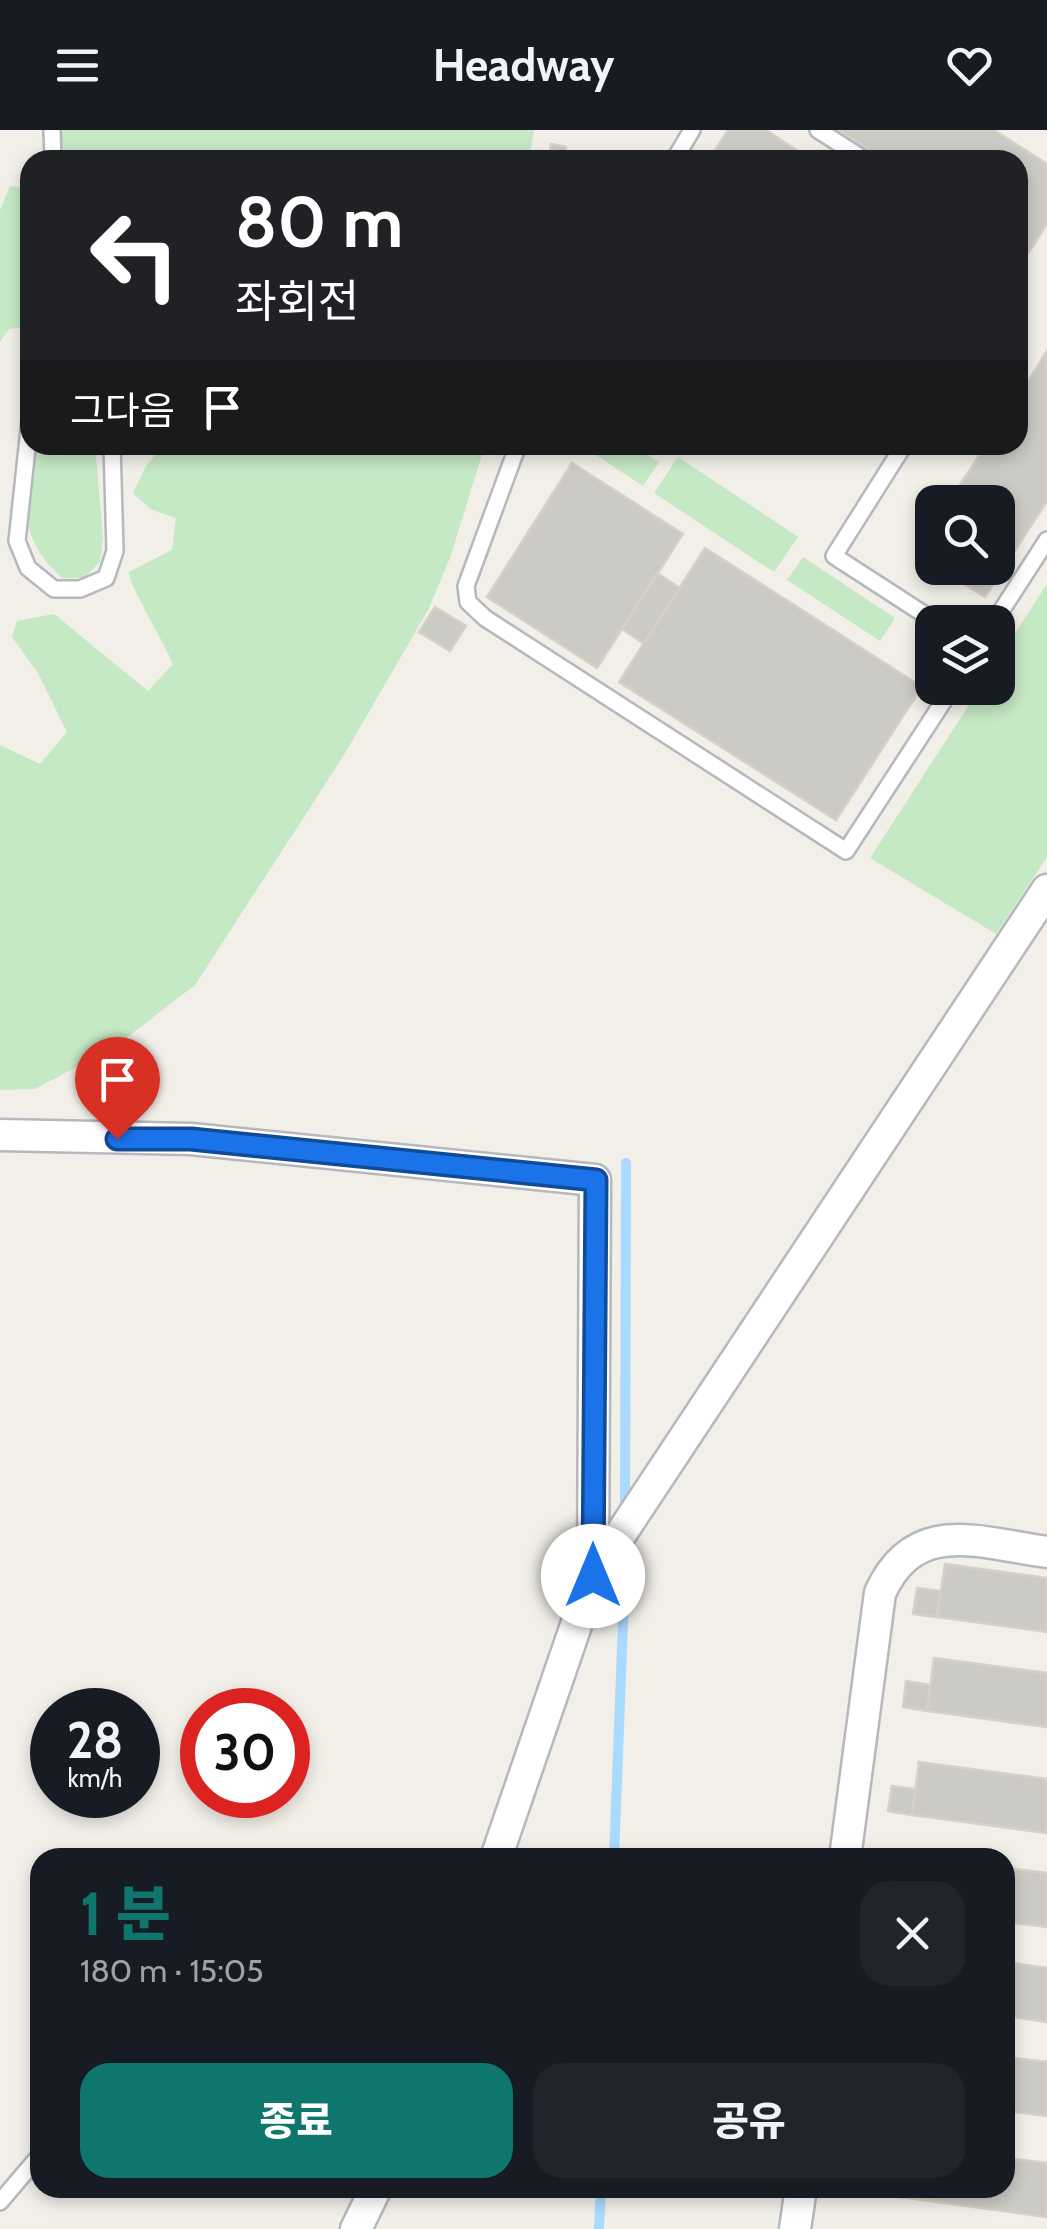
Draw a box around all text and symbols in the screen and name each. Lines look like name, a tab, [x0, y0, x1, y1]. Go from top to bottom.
icon: menu	[50, 38, 105, 93]
text: Headway	[433, 38, 614, 92]
icon: heart	[942, 38, 997, 93]
text: 80 m	[235, 179, 403, 265]
icon: left	[70, 190, 200, 320]
text: 좌회전	[235, 274, 359, 328]
icon: arrive	[195, 380, 250, 435]
text: 그다음	[70, 387, 175, 434]
map controls	[915, 485, 1015, 705]
button: search	[915, 485, 1015, 585]
button: layers	[915, 605, 1015, 705]
pin	[75, 1037, 160, 1140]
icon: arrive	[90, 1052, 145, 1107]
position arrow	[541, 1524, 645, 1628]
speed limit sign: 30	[180, 1688, 310, 1818]
text: 28	[67, 1710, 123, 1771]
text: km/h	[68, 1763, 122, 1793]
text: 1 분	[80, 1877, 171, 1950]
button: close	[860, 1881, 965, 1986]
text: 180 m · 15:05	[80, 1951, 264, 1990]
button: 종료	[80, 2063, 513, 2178]
button: 공유	[533, 2063, 965, 2178]

